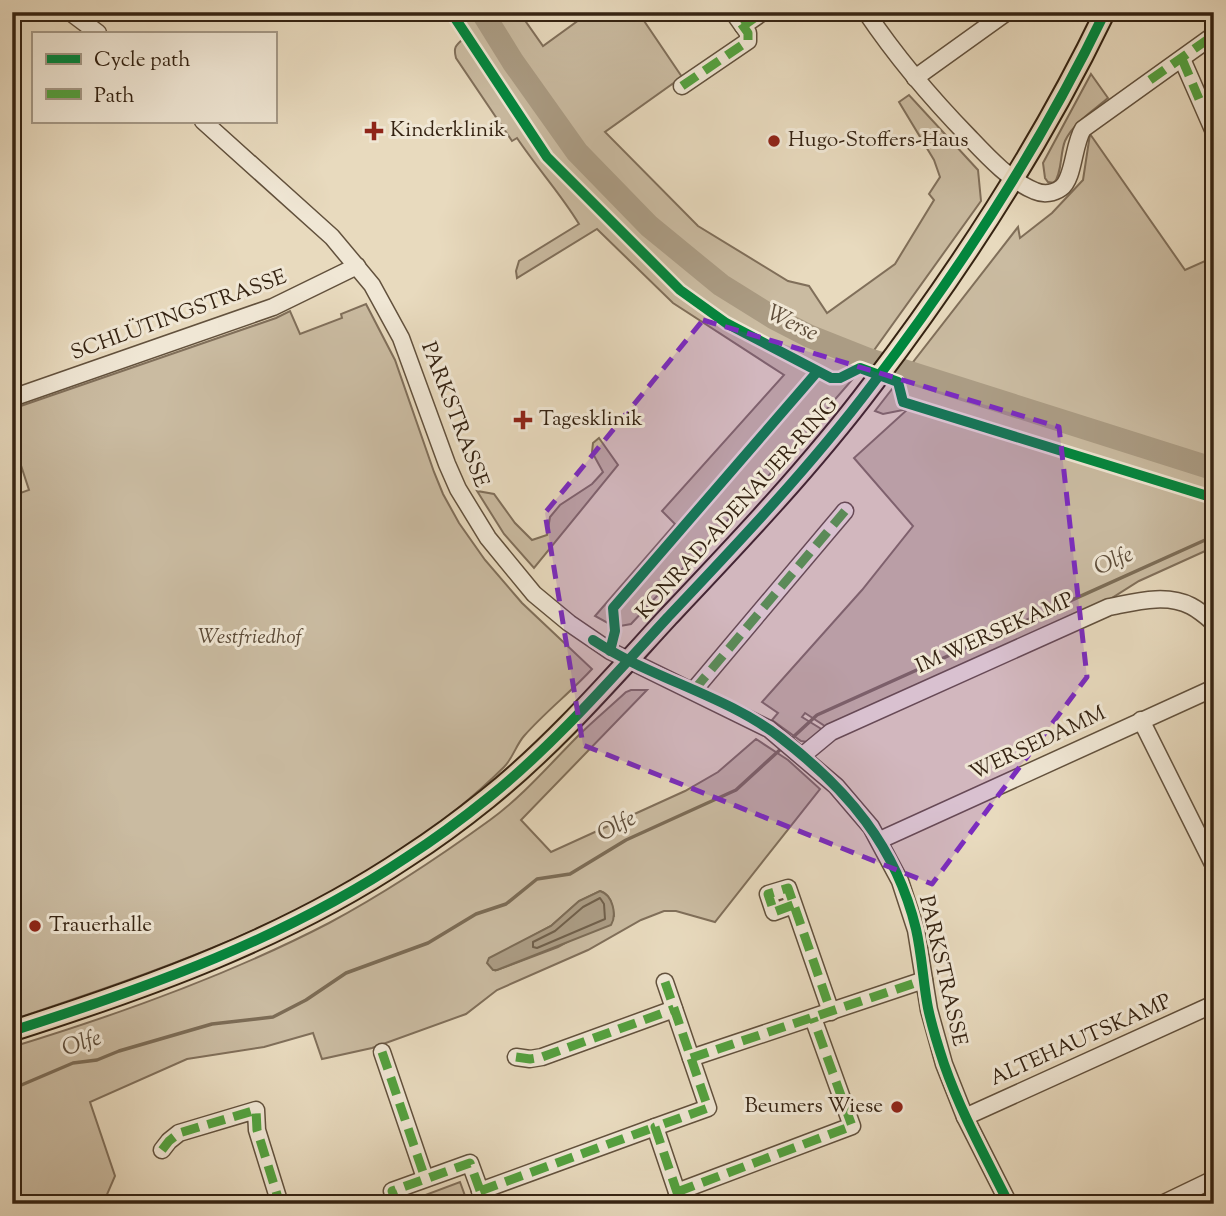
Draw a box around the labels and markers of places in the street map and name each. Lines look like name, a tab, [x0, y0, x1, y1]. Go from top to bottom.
place label: Kinderklinik	[390, 116, 506, 146]
marker: Kinderklinik	[364, 121, 384, 141]
place label: Hugo-Stoffers-Haus	[788, 126, 968, 156]
marker: Hugo-Stoffers-Haus	[766, 133, 782, 149]
place label: Tagesklinik	[539, 405, 643, 435]
marker: Tagesklinik	[513, 410, 533, 430]
place label: Trauerhalle	[49, 911, 152, 941]
marker: Trauerhalle	[27, 918, 43, 934]
place label: Beumers Wiese	[745, 1092, 883, 1122]
marker: Beumers Wiese	[889, 1099, 905, 1115]

